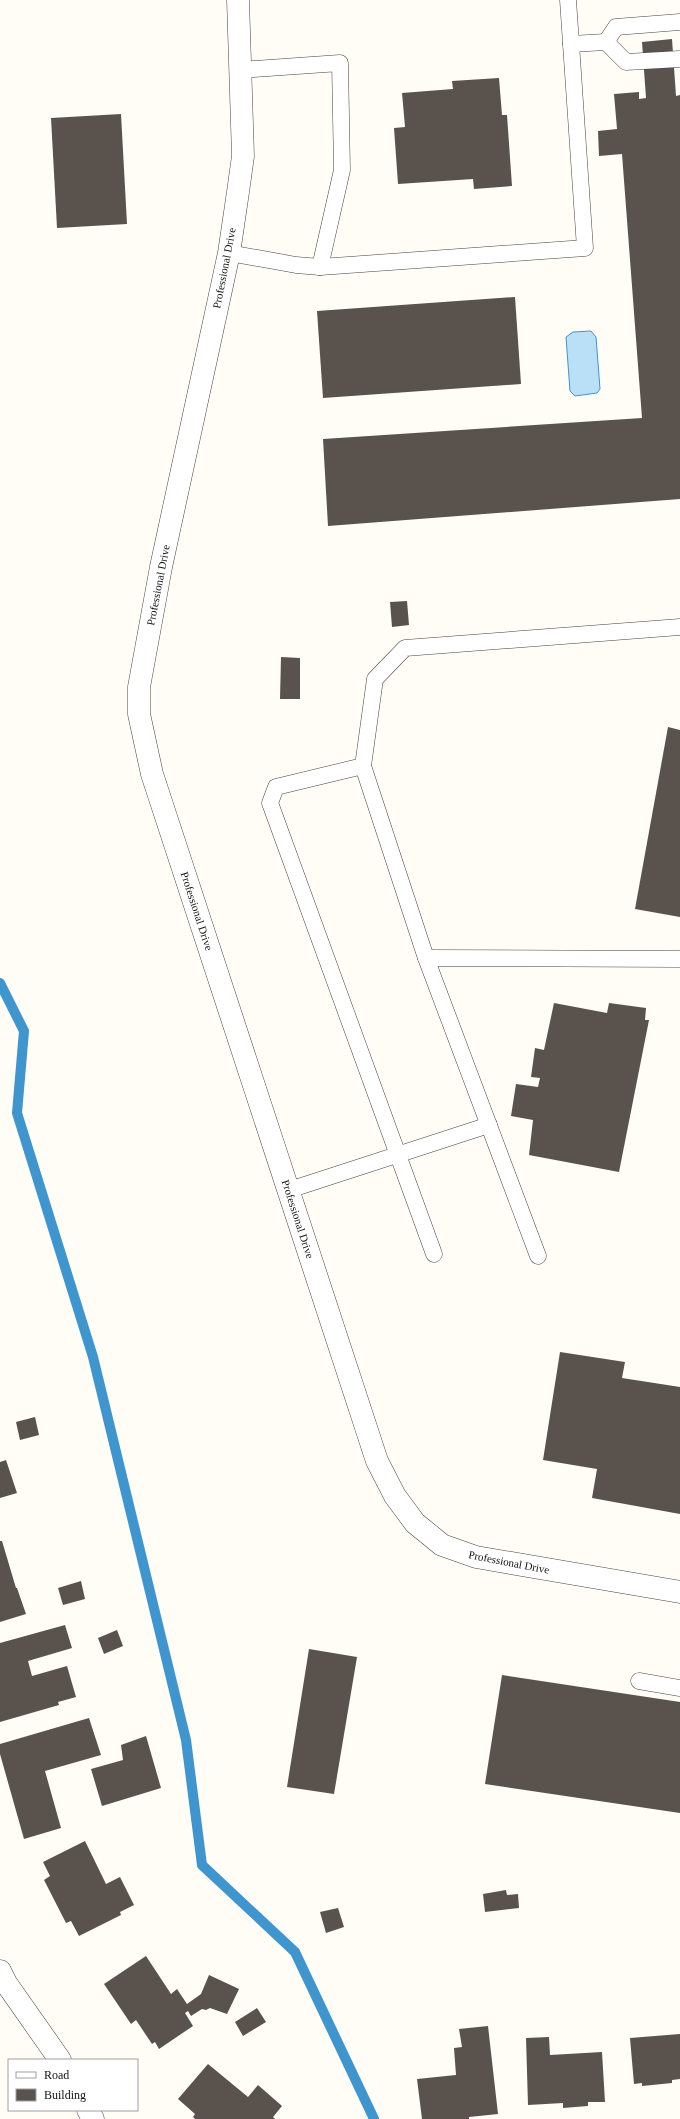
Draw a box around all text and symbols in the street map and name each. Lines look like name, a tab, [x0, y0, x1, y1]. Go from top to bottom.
street label: Professional Drive	[210, 226, 238, 309]
street label: Professional Drive	[144, 543, 172, 626]
street label: Professional Drive	[179, 870, 215, 952]
street label: Professional Drive	[280, 1178, 316, 1260]
street label: Professional Drive	[468, 1548, 551, 1576]
legend	[8, 2059, 138, 2111]
text: Road	[44, 2068, 69, 2082]
text: Building	[44, 2088, 86, 2102]

